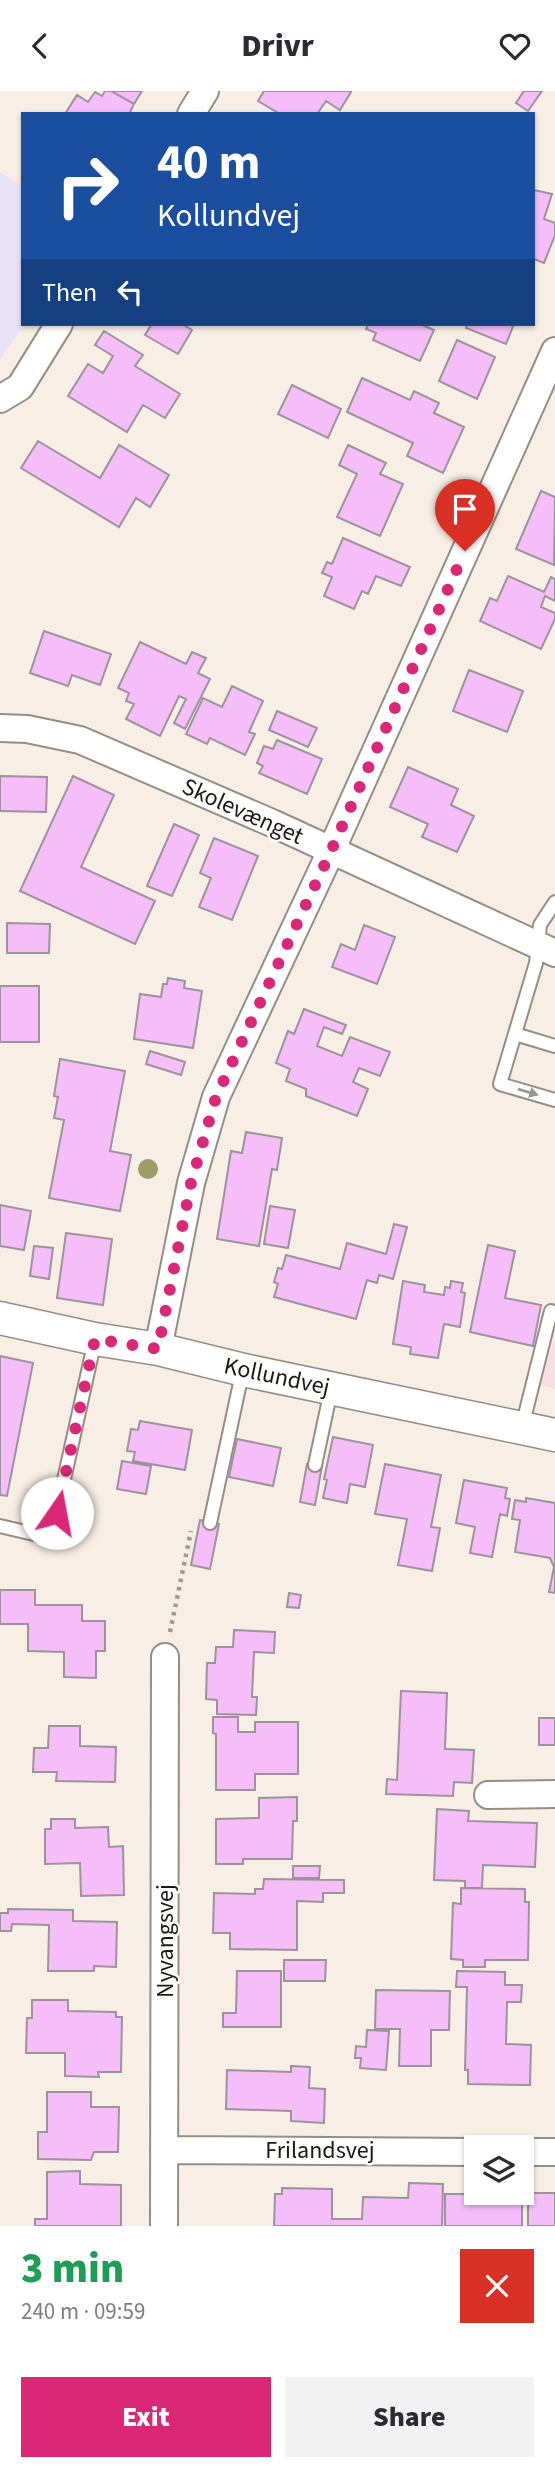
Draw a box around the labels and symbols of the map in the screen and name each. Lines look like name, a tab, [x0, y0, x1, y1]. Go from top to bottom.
pin	[435, 479, 495, 551]
street label: Skolevænget	[177, 769, 309, 854]
one-way arrow	[517, 1087, 538, 1097]
street label: Kollundvej	[221, 1348, 333, 1405]
position arrow	[20, 1476, 94, 1550]
street label: Nyvangsvej	[148, 1884, 183, 1998]
street label: Frilandsvej	[265, 2133, 375, 2168]

